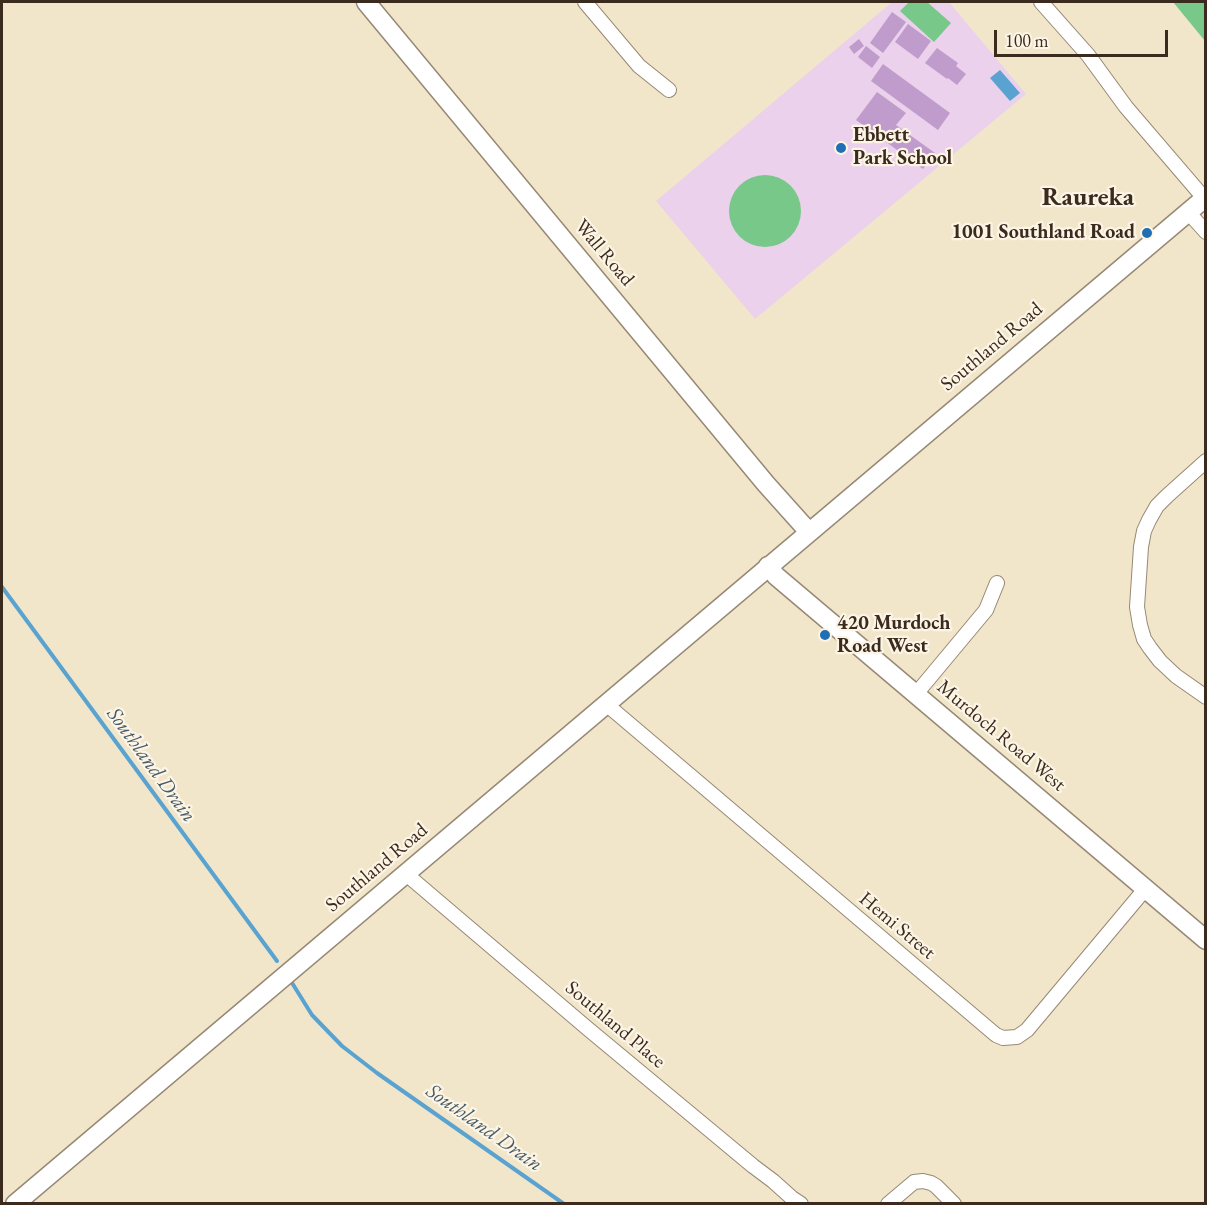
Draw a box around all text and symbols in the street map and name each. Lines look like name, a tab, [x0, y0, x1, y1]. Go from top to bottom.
scale bar	[997, 18, 1171, 56]
text: 100 m	[1005, 29, 1049, 52]
place label: Ebbett Park School	[853, 124, 952, 171]
marker: Ebbett Park School	[834, 141, 848, 155]
district label: Raureka	[1042, 182, 1134, 214]
street label: Wall Road	[569, 215, 639, 291]
place label: 1001 Southland Road	[951, 221, 1135, 245]
marker: 1001 Southland Road	[1140, 226, 1154, 240]
street label: Southland Road	[936, 297, 1048, 397]
place label: 420 Murdoch Road West	[837, 612, 950, 659]
marker: 420 Murdoch Road West	[818, 628, 832, 642]
street label: Murdoch Road West	[932, 675, 1070, 797]
water label: Southland Drain	[101, 703, 201, 827]
street label: Southland Road	[321, 818, 433, 918]
street label: Hemi Street	[854, 887, 940, 965]
street label: Southland Place	[560, 976, 670, 1074]
water label: Southland Drain	[421, 1079, 547, 1177]

